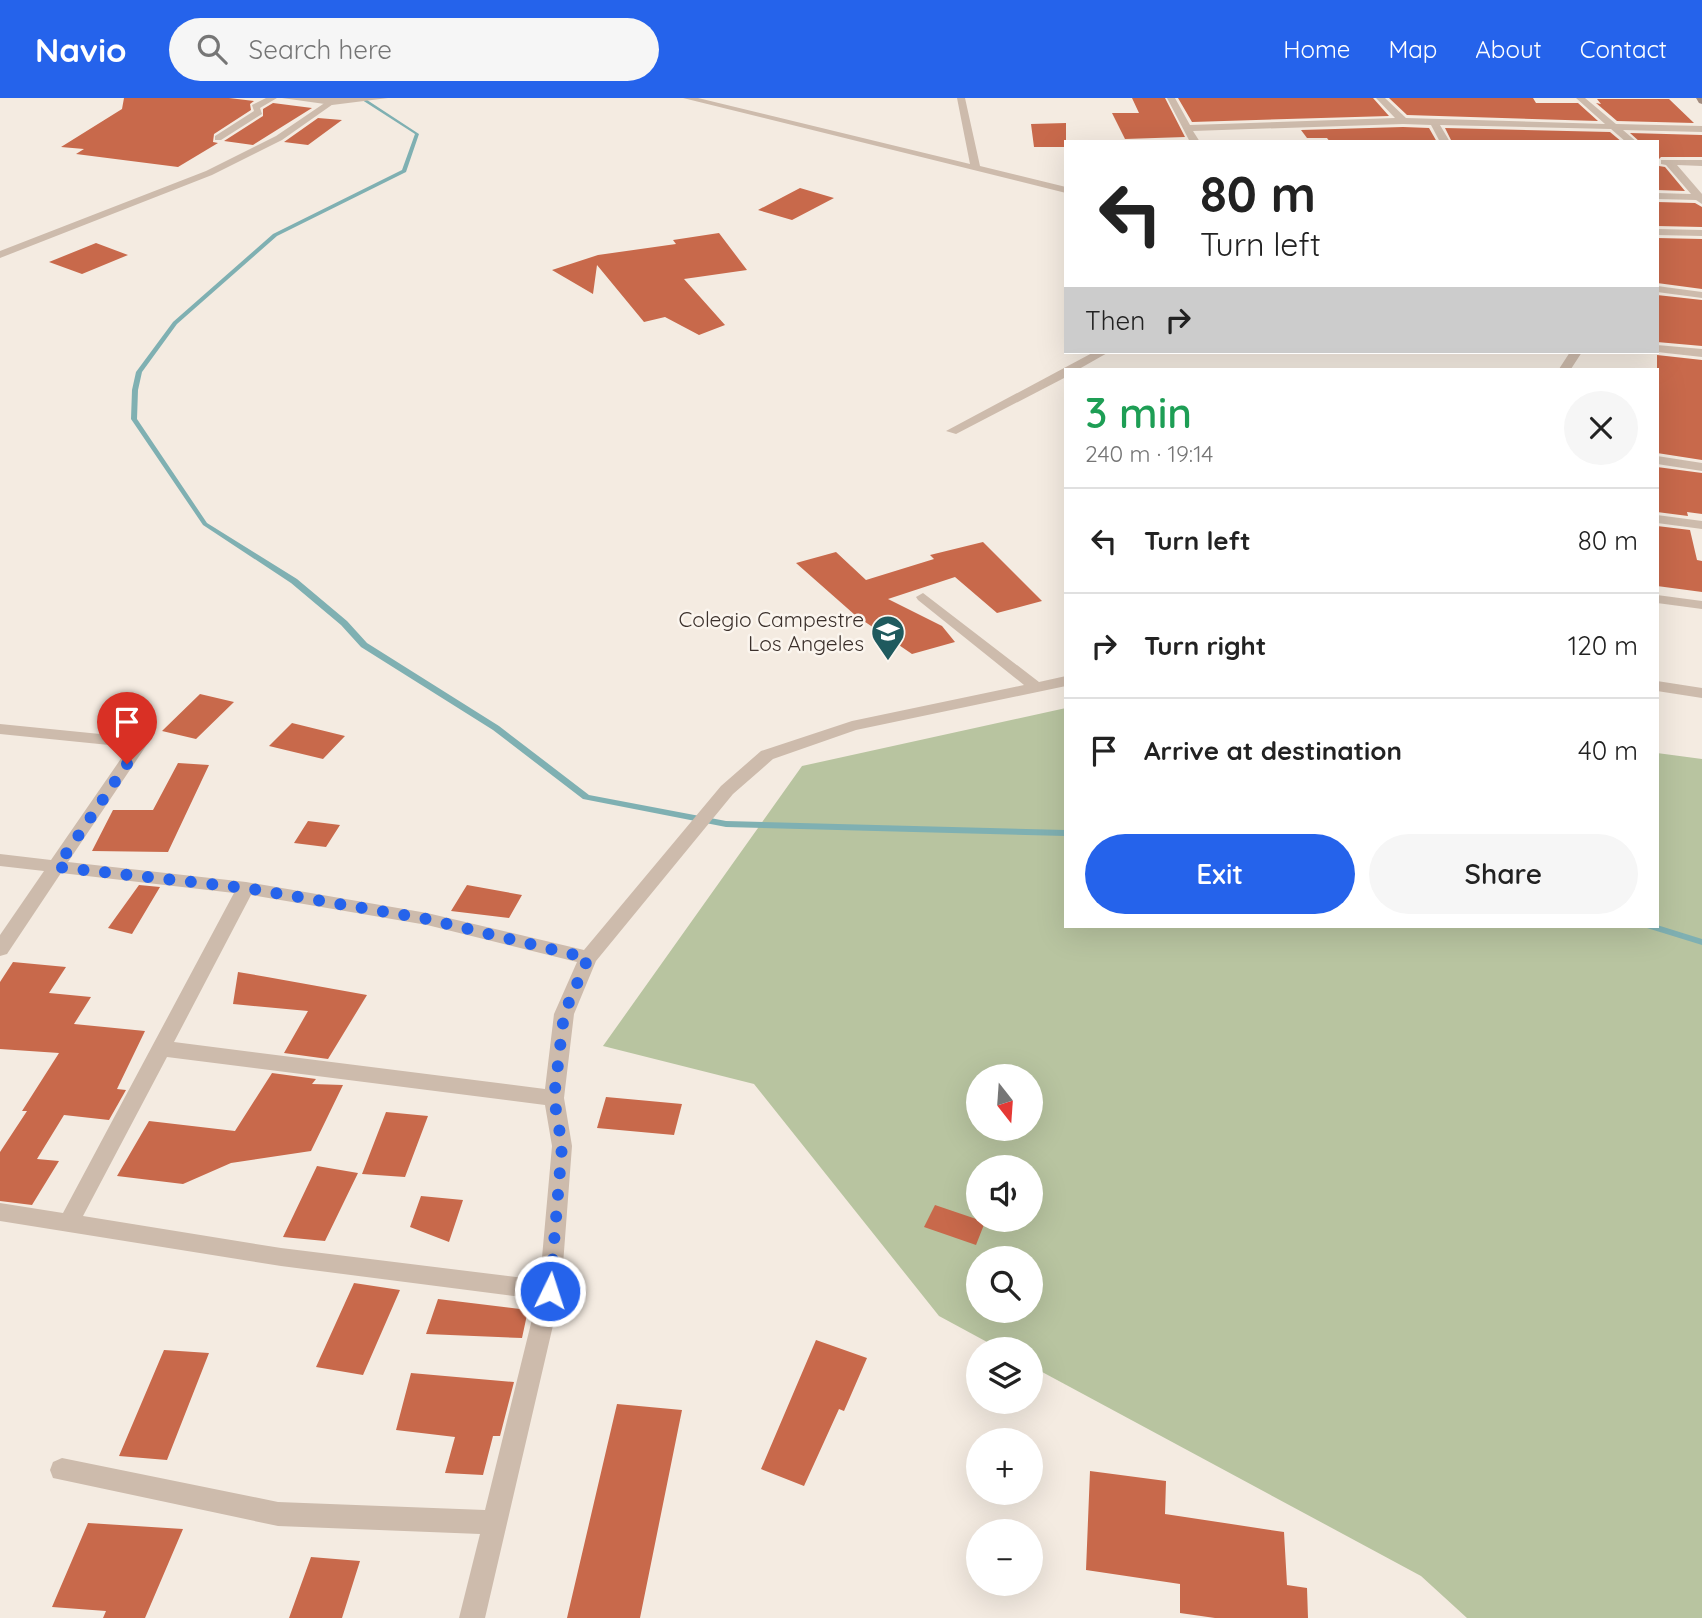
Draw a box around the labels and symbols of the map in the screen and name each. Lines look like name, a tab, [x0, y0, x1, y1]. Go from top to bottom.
place label: Colegio Campestre Los Angeles	[679, 606, 864, 656]
school or university icon: Colegio Campestre Los Angeles	[869, 613, 907, 662]
pin	[97, 692, 157, 764]
north arrow	[966, 1064, 1043, 1141]
position arrow	[513, 1254, 587, 1328]

